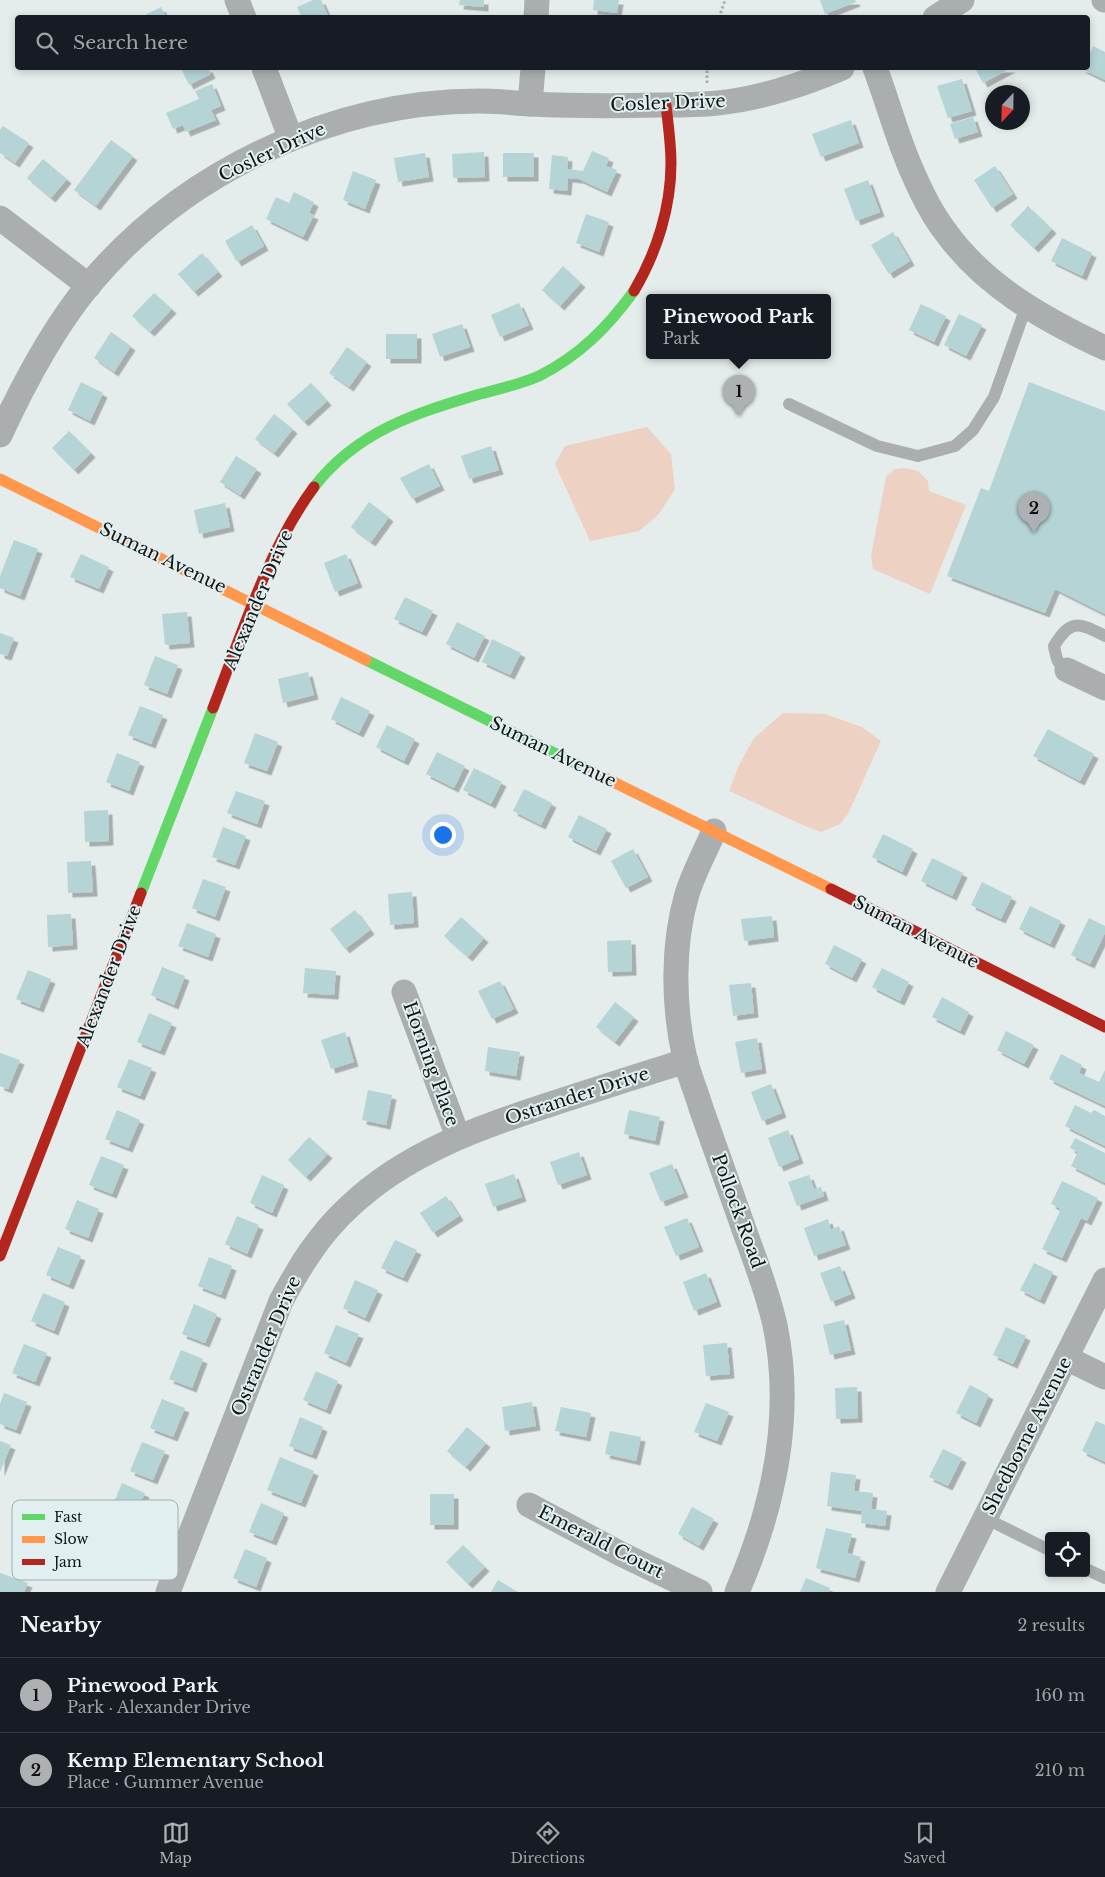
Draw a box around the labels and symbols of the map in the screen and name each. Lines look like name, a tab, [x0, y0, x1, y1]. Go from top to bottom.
north arrow	[985, 85, 1030, 130]
street label: Cosler Drive	[610, 90, 726, 116]
street label: Cosler Drive	[215, 118, 329, 186]
pin: 1	[723, 375, 755, 416]
pin: 2	[1018, 492, 1050, 533]
street label: Suman Avenue	[96, 518, 230, 598]
street label: Alexander Drive	[218, 526, 298, 674]
street label: Suman Avenue	[486, 712, 620, 792]
your location	[430, 822, 456, 848]
street label: Suman Avenue	[849, 891, 983, 973]
street label: Alexander Drive	[71, 902, 146, 1051]
street label: Horning Place	[398, 999, 464, 1129]
street label: Ostrander Drive	[502, 1062, 652, 1130]
street label: Pollock Road	[707, 1151, 769, 1271]
street label: Ostrander Drive	[227, 1273, 305, 1419]
street label: Shedborne Avenue	[978, 1353, 1076, 1519]
legend	[12, 1500, 178, 1580]
street label: Emerald Court	[534, 1501, 668, 1583]
text: Fast	[54, 1508, 83, 1526]
text: Slow	[54, 1530, 88, 1548]
text: Jam	[52, 1553, 82, 1571]

